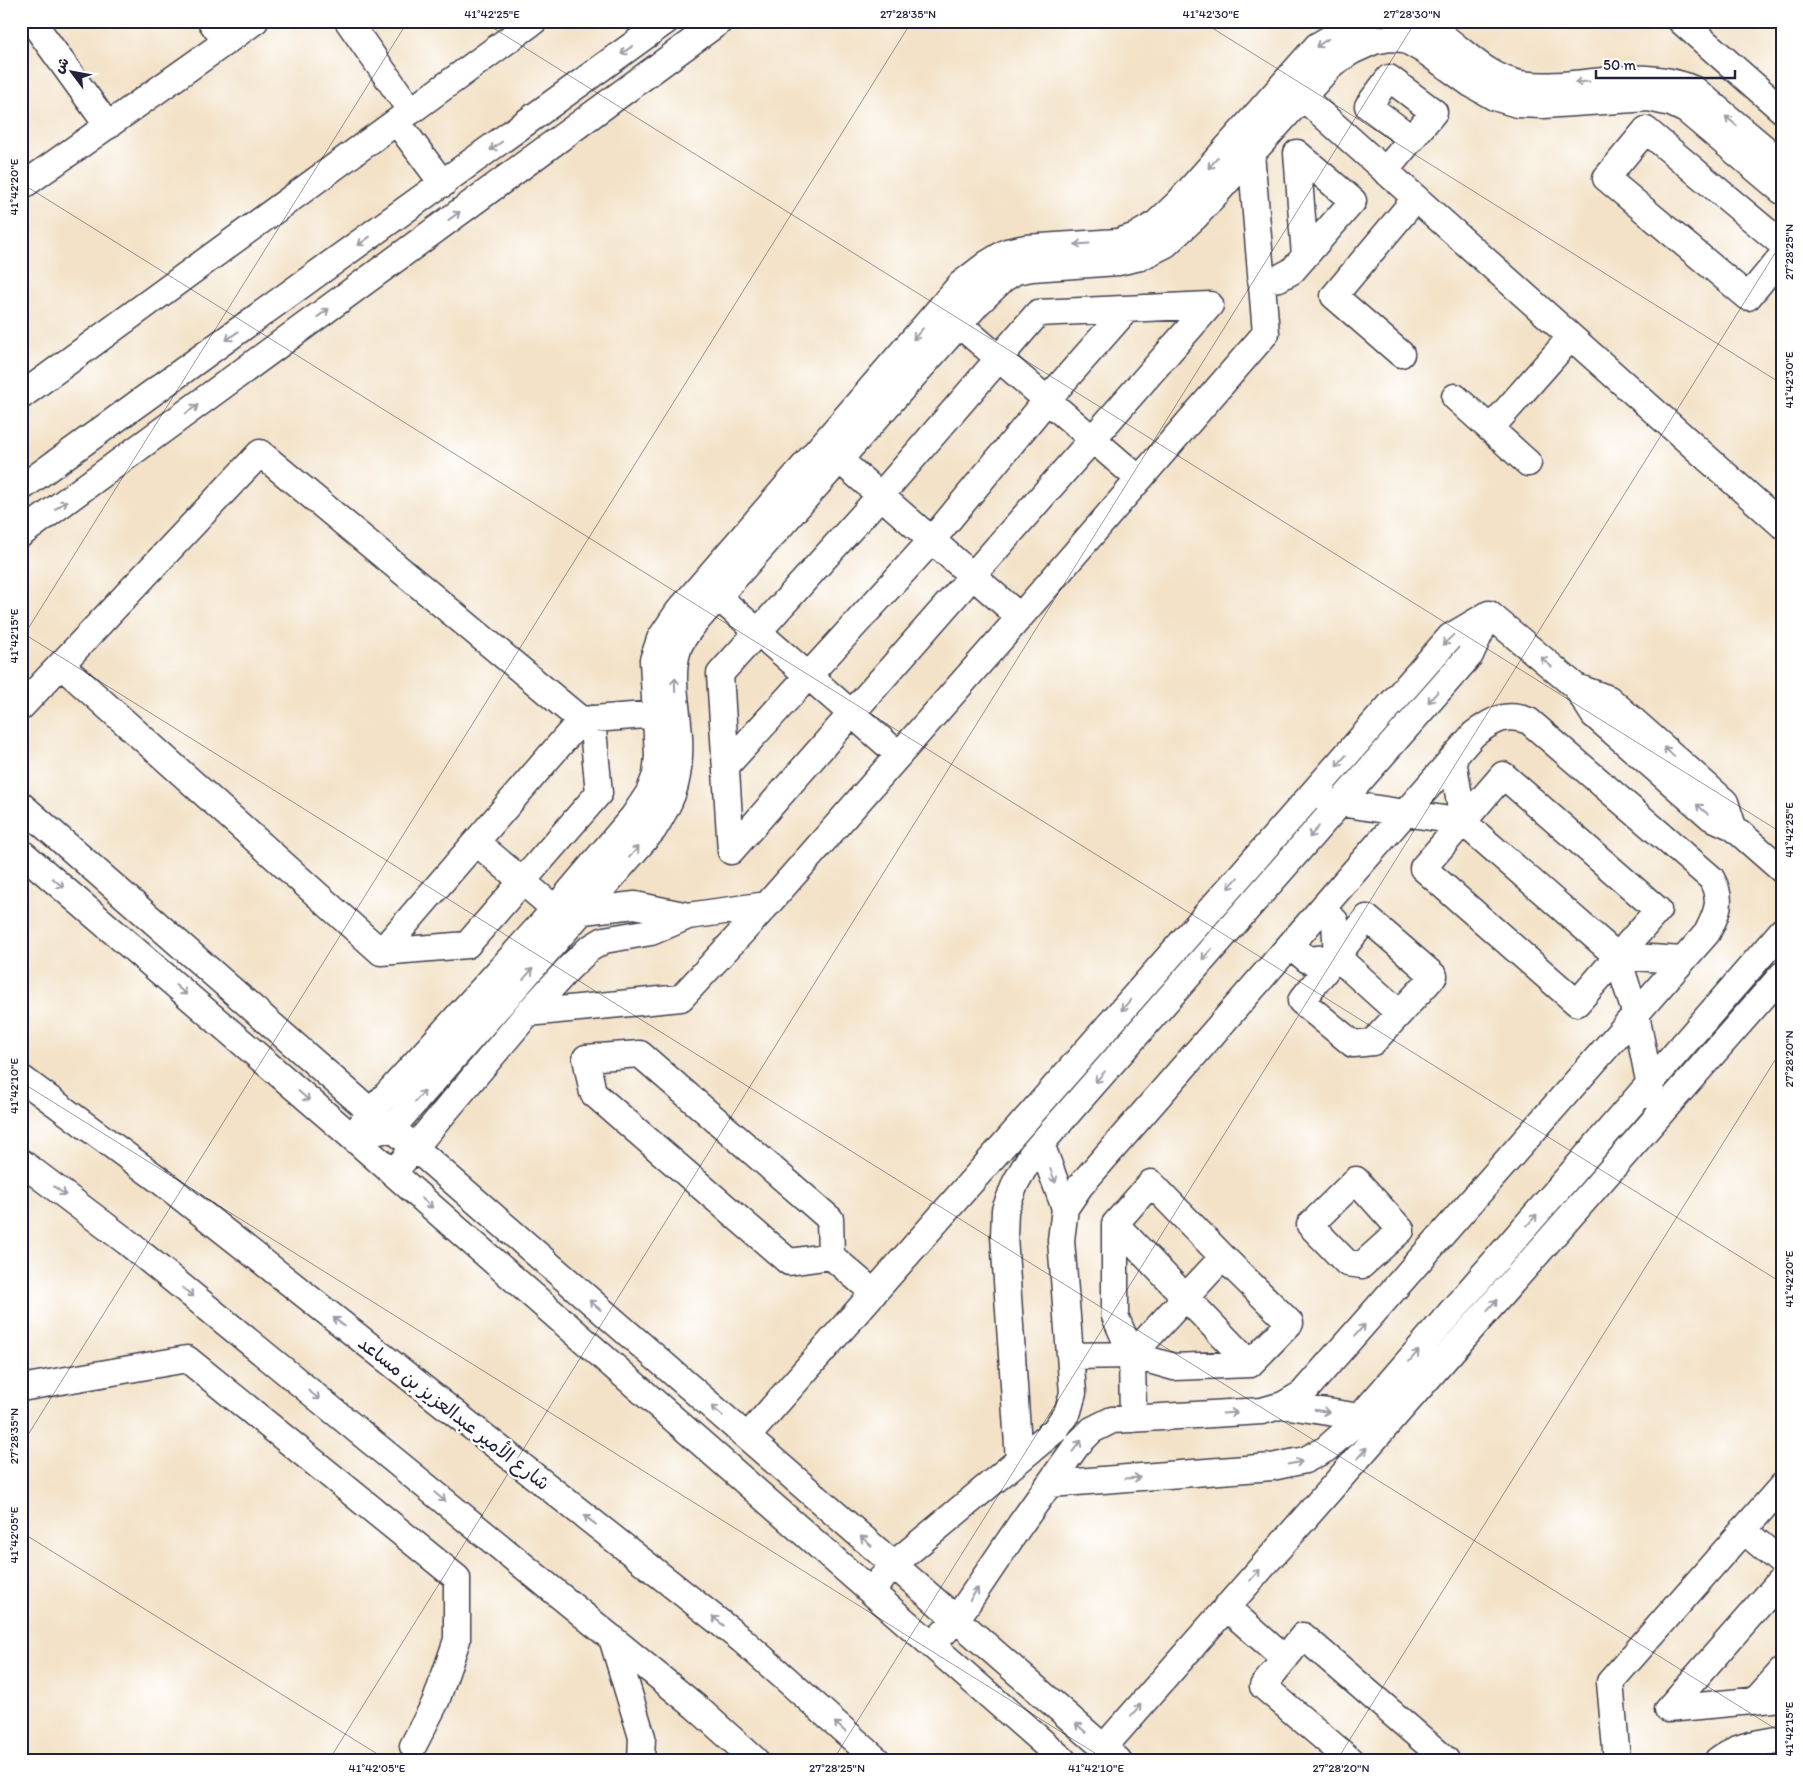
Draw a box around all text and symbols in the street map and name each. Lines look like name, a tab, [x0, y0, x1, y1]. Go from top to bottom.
text: 41°42'25"E	[464, 7, 520, 21]
text: 27°28'35"N	[880, 7, 936, 21]
text: 41°42'30"E	[1182, 7, 1240, 21]
text: 27°28'30"N	[1383, 7, 1441, 21]
one-way arrow	[1316, 38, 1330, 48]
one-way arrow	[620, 45, 634, 55]
north arrow	[48, 48, 98, 98]
scale bar	[1596, 48, 1734, 80]
text: ش	[50, 54, 73, 76]
text: 50 m	[1603, 56, 1636, 74]
one-way arrow	[1574, 77, 1590, 87]
one-way arrow	[1725, 115, 1738, 126]
one-way arrow	[489, 141, 503, 151]
one-way arrow	[1208, 156, 1219, 169]
text: 41°42'20"E	[7, 158, 21, 215]
one-way arrow	[447, 211, 460, 222]
text: 27°28'25"N	[1782, 224, 1796, 280]
one-way arrow	[357, 236, 371, 246]
one-way arrow	[1074, 240, 1090, 249]
one-way arrow	[316, 307, 329, 318]
one-way arrow	[912, 328, 924, 341]
one-way arrow	[225, 331, 239, 341]
text: 41°42'30"E	[1782, 351, 1796, 409]
one-way arrow	[185, 403, 198, 414]
one-way arrow	[54, 500, 68, 510]
text: 41°42'15"E	[7, 608, 21, 663]
one-way arrow	[1442, 634, 1455, 646]
one-way arrow	[1540, 656, 1553, 668]
one-way arrow	[670, 677, 679, 693]
one-way arrow	[1427, 690, 1439, 703]
one-way arrow	[1662, 746, 1675, 758]
one-way arrow	[1335, 755, 1346, 768]
text: 41°42'25"E	[1782, 802, 1796, 858]
one-way arrow	[1695, 803, 1708, 814]
one-way arrow	[1309, 826, 1320, 839]
one-way arrow	[629, 845, 640, 858]
one-way arrow	[1228, 877, 1239, 890]
one-way arrow	[52, 878, 65, 889]
one-way arrow	[1201, 948, 1213, 961]
one-way arrow	[522, 968, 533, 981]
one-way arrow	[175, 984, 188, 995]
one-way arrow	[1120, 999, 1132, 1012]
text: 27°28'20"N	[1782, 1030, 1796, 1088]
text: 41°42'10"E	[7, 1058, 21, 1114]
one-way arrow	[1094, 1070, 1106, 1083]
one-way arrow	[298, 1090, 311, 1102]
one-way arrow	[414, 1090, 426, 1103]
one-way arrow	[1049, 1168, 1058, 1183]
one-way arrow	[53, 1186, 66, 1197]
one-way arrow	[420, 1197, 433, 1208]
one-way arrow	[1526, 1213, 1537, 1226]
text: 41°42'20"E	[1782, 1250, 1796, 1307]
one-way arrow	[181, 1286, 194, 1297]
one-way arrow	[1487, 1298, 1498, 1311]
one-way arrow	[588, 1299, 601, 1311]
one-way arrow	[333, 1316, 346, 1327]
one-way arrow	[1354, 1323, 1365, 1336]
street label: شارع الأمير عبدالعزيز بن مساعد	[352, 1330, 555, 1497]
one-way arrow	[1408, 1349, 1419, 1362]
one-way arrow	[307, 1389, 320, 1400]
one-way arrow	[711, 1405, 724, 1417]
one-way arrow	[1313, 1407, 1329, 1417]
text: 27°28'35"N	[7, 1408, 21, 1464]
one-way arrow	[1221, 1408, 1237, 1417]
one-way arrow	[1072, 1440, 1083, 1453]
one-way arrow	[1356, 1447, 1367, 1460]
one-way arrow	[1286, 1457, 1302, 1467]
one-way arrow	[1125, 1473, 1141, 1482]
one-way arrow	[433, 1492, 446, 1503]
text: 41°42'05"E	[7, 1506, 21, 1563]
one-way arrow	[584, 1515, 597, 1526]
one-way arrow	[860, 1536, 873, 1547]
one-way arrow	[1249, 1569, 1261, 1582]
one-way arrow	[969, 1587, 979, 1601]
one-way arrow	[711, 1615, 724, 1626]
text: 41°42'15"E	[1782, 1701, 1796, 1756]
one-way arrow	[1130, 1704, 1142, 1717]
one-way arrow	[834, 1722, 847, 1733]
one-way arrow	[1075, 1722, 1088, 1733]
text: 41°42'05"E	[349, 1761, 406, 1775]
text: 27°28'25"N	[809, 1761, 865, 1775]
text: 41°42'10"E	[1068, 1761, 1124, 1775]
text: 27°28'20"N	[1312, 1761, 1370, 1775]

